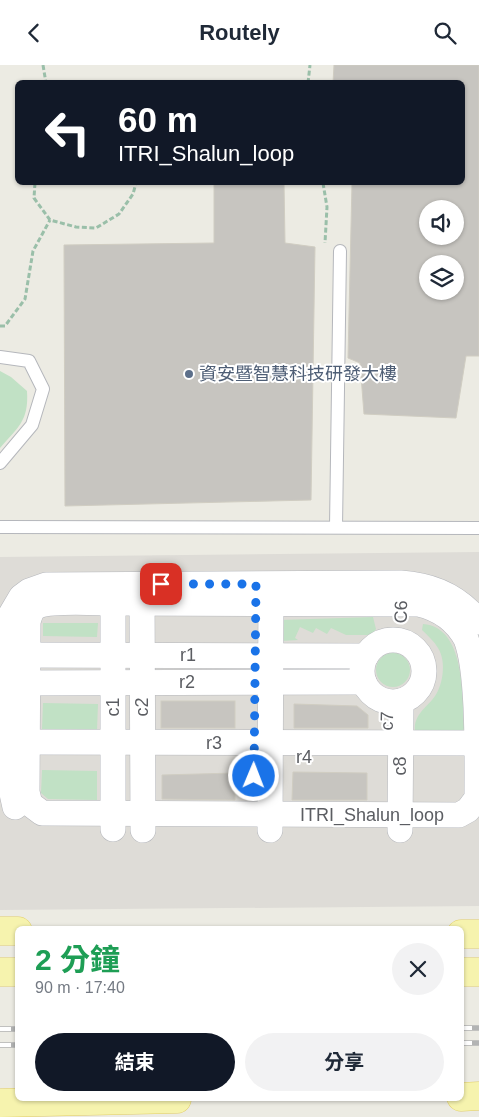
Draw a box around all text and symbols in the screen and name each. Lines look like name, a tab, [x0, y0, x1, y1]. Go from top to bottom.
icon: back	[20, 19, 48, 47]
icon: search	[431, 19, 459, 47]
text: Routely	[199, 20, 280, 45]
icon: left	[35, 100, 100, 165]
text: 60 m	[118, 100, 198, 139]
text: ITRI_Shalun_loop	[118, 141, 294, 166]
map controls	[419, 200, 464, 300]
button: sound	[419, 200, 464, 245]
button: layers	[419, 255, 464, 300]
place label: 資安暨智慧科技研發大樓	[199, 364, 397, 384]
marker: 資安暨智慧科技研發大樓	[183, 368, 195, 380]
pin	[140, 563, 182, 605]
icon: arrive	[147, 570, 175, 598]
street label: C6	[391, 600, 411, 624]
street label: r1	[180, 645, 196, 665]
street label: r2	[179, 672, 195, 692]
street label: c1	[103, 697, 123, 717]
street label: c2	[132, 697, 152, 717]
street label: c7	[377, 711, 397, 731]
street label: r3	[206, 733, 222, 753]
street label: r4	[296, 747, 312, 767]
position arrow	[227, 749, 279, 801]
street label: c8	[390, 756, 410, 776]
street label: ITRI_Shalun_loop	[300, 805, 444, 826]
text: 2 分鐘	[35, 943, 120, 976]
button: close	[392, 943, 444, 995]
text: 90 m · 17:40	[35, 979, 125, 996]
button: 結束	[35, 1033, 235, 1091]
button: 分享	[245, 1033, 444, 1091]

